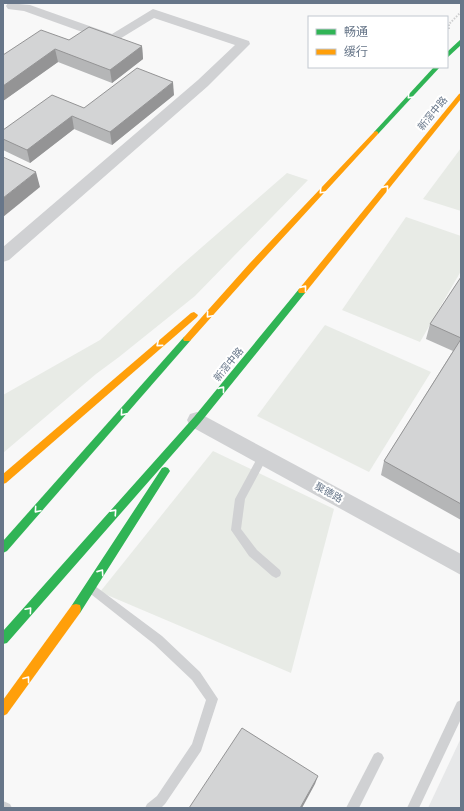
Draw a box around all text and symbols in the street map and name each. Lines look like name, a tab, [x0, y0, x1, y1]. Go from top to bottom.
legend	[308, 16, 448, 68]
text: 畅通	[344, 25, 368, 39]
text: 缓行	[344, 45, 368, 59]
one-way arrow	[408, 91, 415, 98]
street label: 新滘中路	[416, 94, 449, 132]
one-way arrow	[381, 185, 388, 192]
one-way arrow	[319, 186, 327, 194]
one-way arrow	[299, 286, 306, 293]
one-way arrow	[206, 310, 214, 318]
one-way arrow	[157, 340, 164, 347]
street label: 新滘中路	[212, 345, 245, 383]
one-way arrow	[217, 387, 224, 394]
one-way arrow	[120, 408, 127, 415]
street label: 聚德路	[313, 480, 345, 505]
one-way arrow	[34, 505, 41, 513]
one-way arrow	[110, 510, 117, 517]
one-way arrow	[96, 570, 103, 577]
one-way arrow	[24, 607, 31, 615]
one-way arrow	[22, 676, 30, 683]

